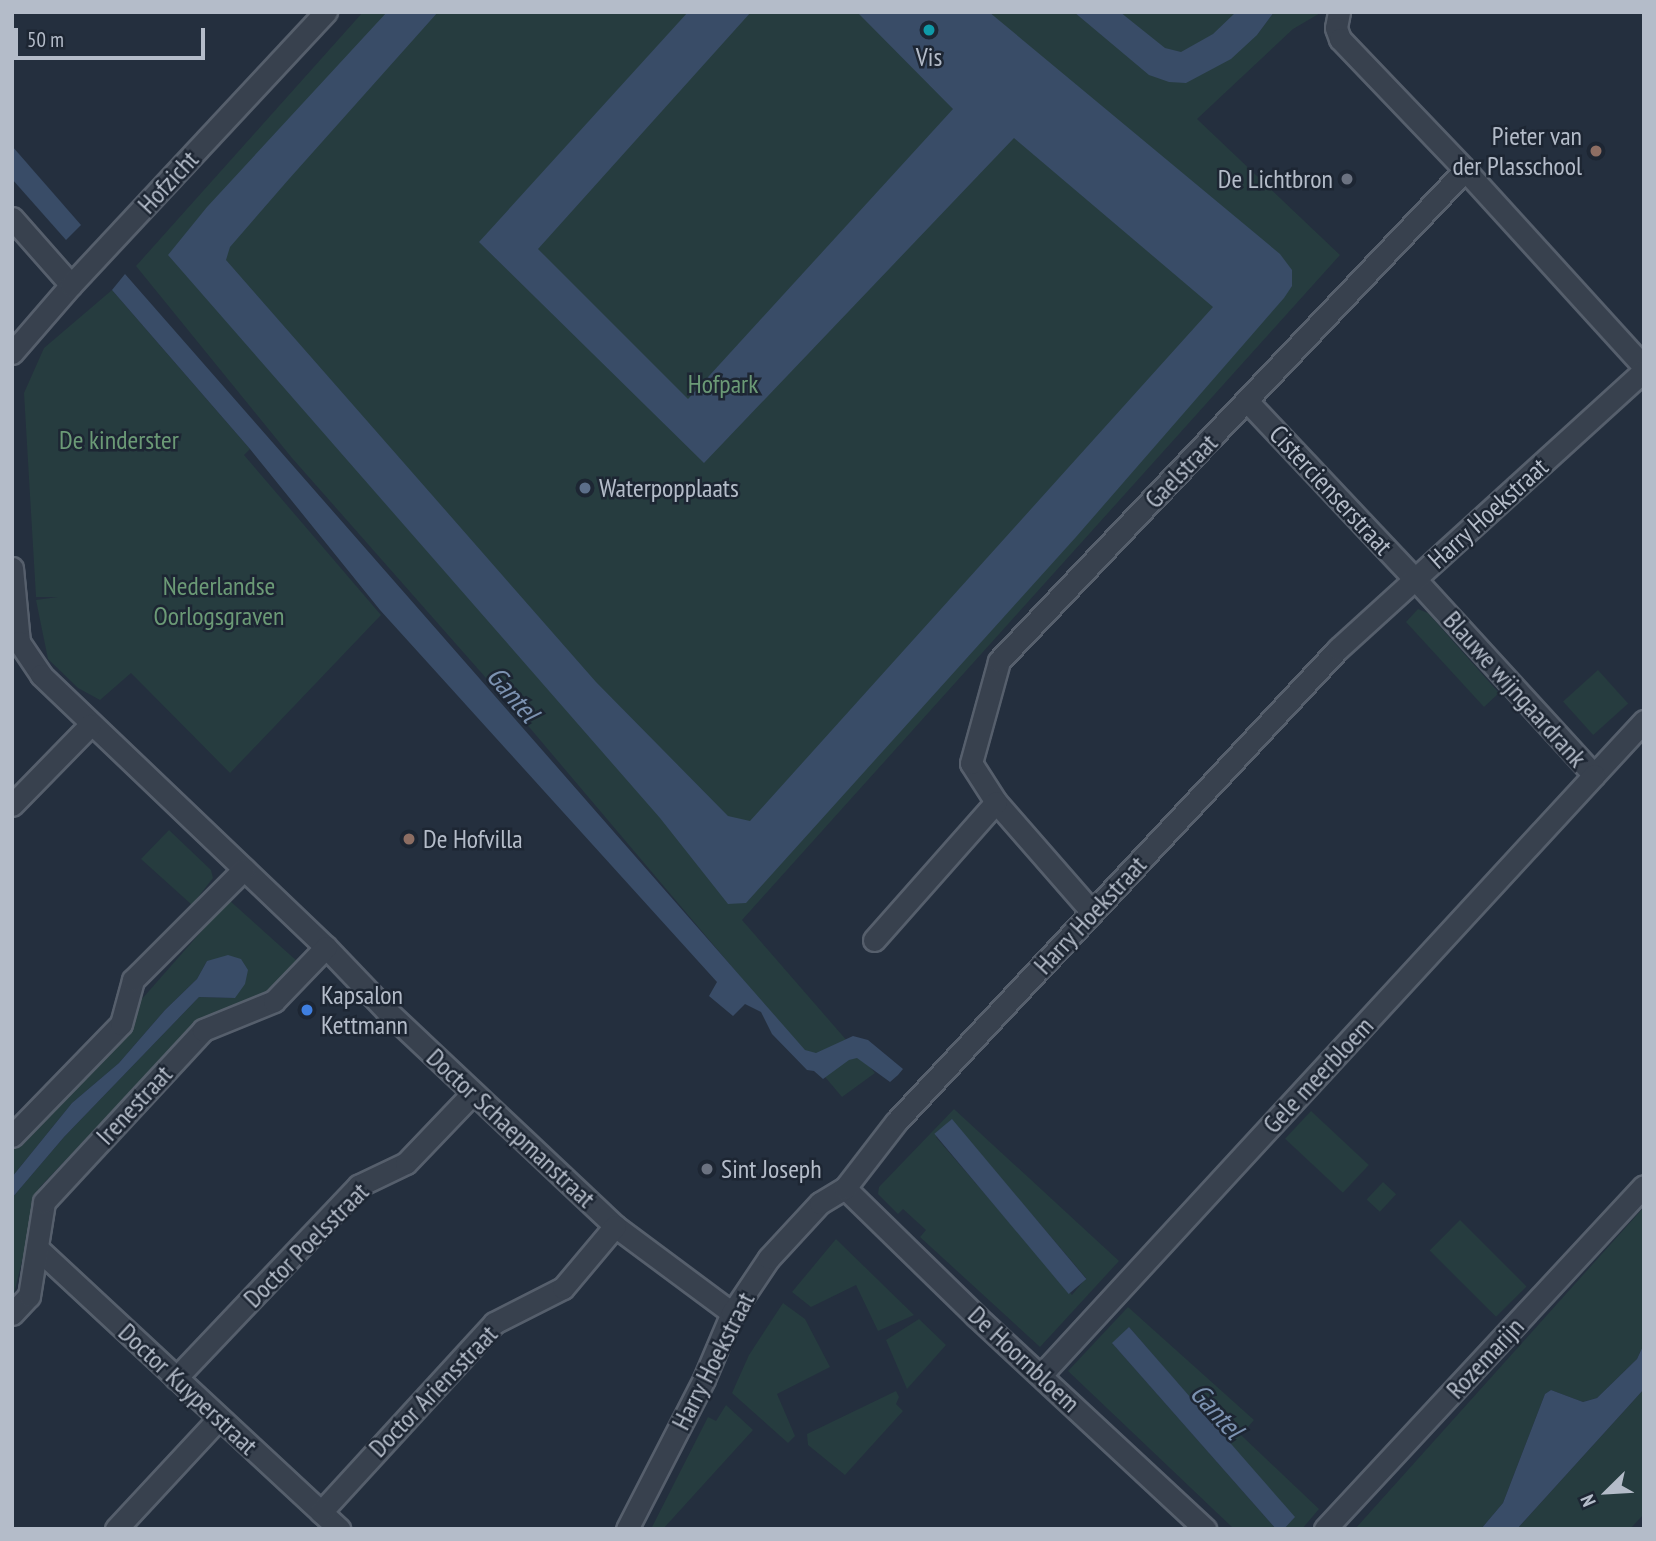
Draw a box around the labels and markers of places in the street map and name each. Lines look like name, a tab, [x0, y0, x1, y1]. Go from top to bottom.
marker: Vis	[921, 22, 937, 38]
place label: Vis	[916, 41, 942, 73]
place label: Pieter van der Plasschool	[1452, 120, 1582, 182]
marker: Pieter van der Plasschool	[1588, 143, 1604, 159]
place label: De Lichtbron	[1218, 163, 1333, 195]
marker: De Lichtbron	[1339, 171, 1355, 187]
place label: Waterpopplaats	[599, 472, 739, 504]
marker: Waterpopplaats	[577, 480, 593, 496]
place label: De Hofvilla	[423, 823, 523, 855]
marker: De Hofvilla	[401, 831, 417, 847]
place label: Kapsalon Kettmann	[321, 979, 408, 1040]
marker: Kapsalon Kettmann	[299, 1002, 315, 1018]
place label: Sint Joseph	[721, 1153, 822, 1185]
marker: Sint Joseph	[699, 1161, 715, 1177]

